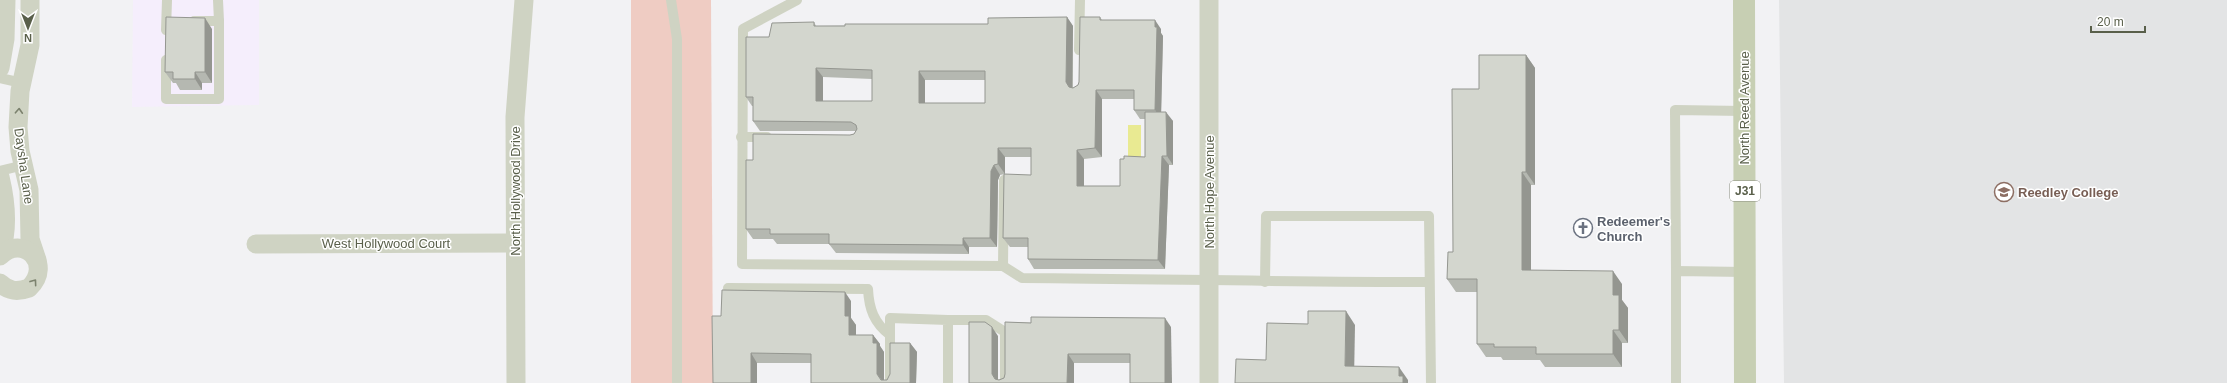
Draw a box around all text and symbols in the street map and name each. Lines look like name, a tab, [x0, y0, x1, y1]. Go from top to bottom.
north arrow	[8, 8, 48, 48]
scale bar	[2091, 8, 2145, 34]
text: 20 m	[2097, 15, 2124, 29]
text: N	[24, 32, 32, 44]
street label: North Reed Avenue	[1737, 51, 1752, 165]
one-way arrow	[14, 108, 23, 114]
street label: North Hollywood Drive	[508, 126, 523, 256]
street label: Daysha Lane	[11, 127, 37, 205]
street label: North Hope Avenue	[1202, 135, 1217, 249]
road number: J31	[1730, 181, 1760, 201]
school or university icon: Reedley College	[1993, 181, 2015, 203]
place label: Reedley College	[2018, 185, 2118, 200]
place label: Redeemer's Church	[1597, 214, 1670, 244]
church icon: Redeemer's Church	[1572, 217, 1594, 239]
street label: West Hollywood Court	[322, 236, 451, 251]
one-way arrow	[29, 279, 36, 286]

